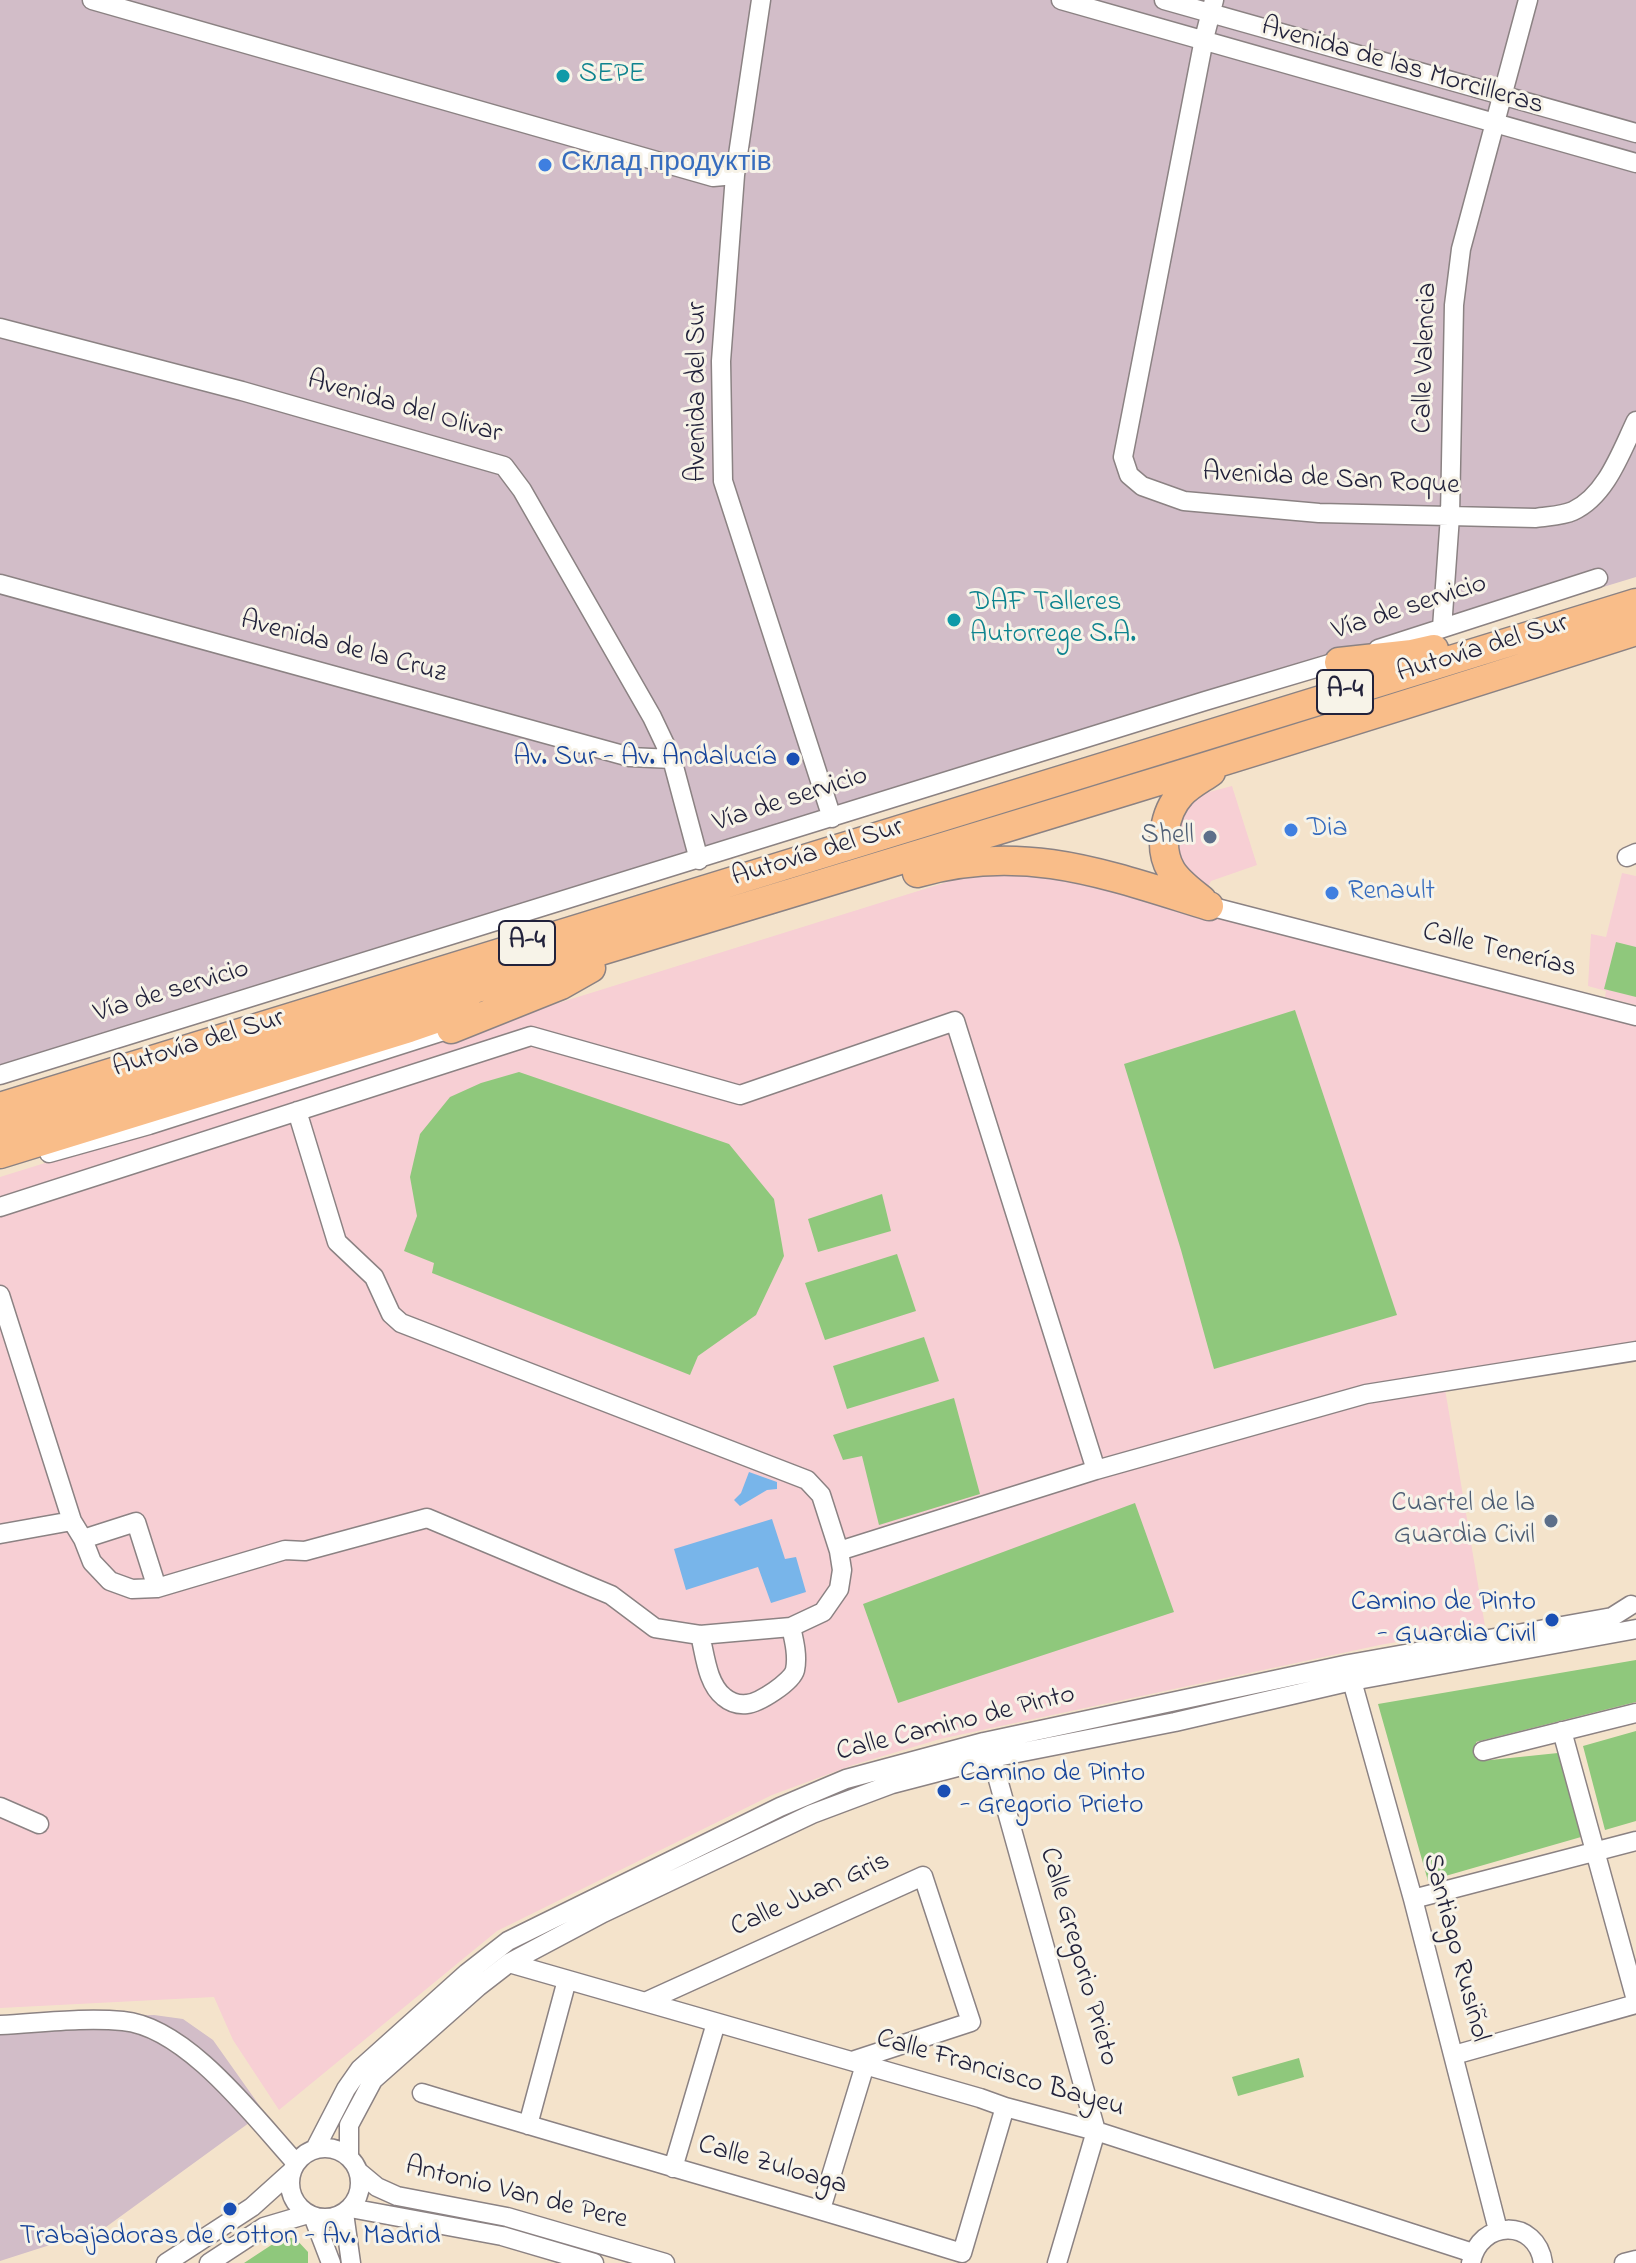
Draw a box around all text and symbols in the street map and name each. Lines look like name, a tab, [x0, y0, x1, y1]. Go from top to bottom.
street label: Avenida de las Morcilleras	[1257, 12, 1547, 124]
place label: SEPE	[579, 59, 645, 93]
marker: SEPE	[554, 67, 572, 85]
place label: Склад продуктів	[561, 148, 772, 182]
marker: Склад продуктів	[536, 156, 554, 174]
street label: Calle Valencia	[1408, 282, 1446, 434]
street label: Avenida del Sur	[682, 302, 716, 482]
street label: Avenida del Olivar	[303, 365, 505, 453]
street label: Avenida de San Roque	[1202, 457, 1460, 505]
street label: Vía de servicio	[1329, 568, 1491, 650]
place label: DAF Talleres Autorrege S.A.	[970, 587, 1136, 653]
street label: Avenida de la Cruz	[236, 605, 450, 693]
street label: Autovía del Sur	[1393, 608, 1573, 692]
marker: DAF Talleres Autorrege S.A.	[945, 611, 963, 629]
road number: A-4	[1317, 670, 1373, 714]
place label: Av. Sur - Av. Andalucía	[513, 742, 777, 776]
marker: Av. Sur - Av. Andalucía	[784, 750, 802, 768]
street label: Vía de servicio	[710, 760, 872, 842]
street label: Autovía del Sur	[728, 812, 908, 896]
place label: Dia	[1307, 813, 1348, 847]
place label: Shell	[1141, 820, 1194, 854]
marker: Dia	[1282, 821, 1300, 839]
marker: Shell	[1201, 828, 1219, 846]
place label: Renault	[1348, 876, 1435, 910]
marker: Renault	[1323, 884, 1341, 902]
street label: Calle Tenerías	[1419, 917, 1579, 987]
road number: A-4	[499, 921, 555, 965]
street label: Vía de servicio	[90, 953, 254, 1033]
street label: Autovía del Sur	[109, 1003, 289, 1087]
place label: Cuartel de la Guardia Civil	[1391, 1488, 1535, 1554]
marker: Cuartel de la Guardia Civil	[1542, 1512, 1560, 1530]
place label: Camino de Pinto - Guardia Civil	[1351, 1587, 1536, 1653]
marker: Camino de Pinto - Guardia Civil	[1543, 1611, 1561, 1629]
street label: Calle Camino de Pinto	[833, 1679, 1079, 1771]
place label: Camino de Pinto - Gregorio Prieto	[960, 1758, 1145, 1824]
marker: Camino de Pinto - Gregorio Prieto	[935, 1782, 953, 1800]
street label: Calle Gregorio Prieto	[1030, 1844, 1124, 2070]
street label: Calle Juan Gris	[726, 1846, 896, 1946]
street label: Santiago Rusiñol	[1413, 1850, 1495, 2046]
street label: Calle Francisco Bayeu	[872, 2023, 1128, 2127]
street label: Calle Zuloaga	[694, 2130, 850, 2204]
street label: Antonio Van de Pere	[401, 2151, 631, 2239]
marker: Trabajadoras de Cotton - Av. Madrid	[221, 2200, 239, 2218]
place label: Trabajadoras de Cotton - Av. Madrid	[20, 2221, 440, 2255]

